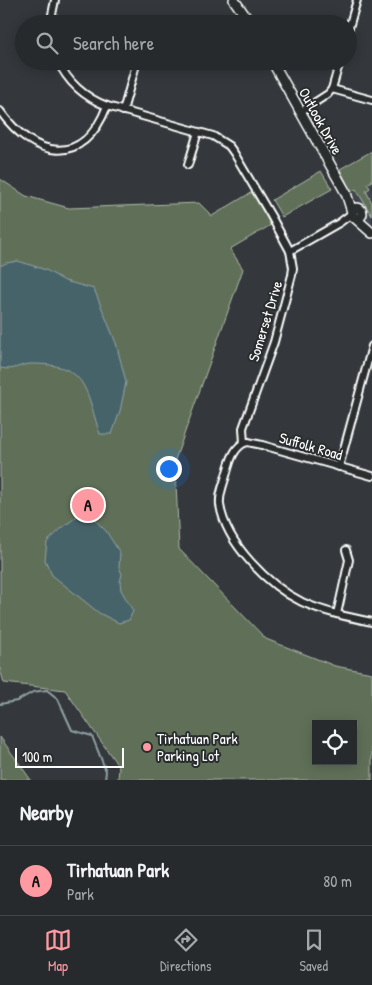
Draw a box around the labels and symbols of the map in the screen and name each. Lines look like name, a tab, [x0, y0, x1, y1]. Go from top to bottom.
street label: Outlook Drive	[294, 84, 348, 158]
street label: Somerset Drive	[243, 278, 287, 364]
street label: Suffolk Road	[277, 427, 345, 465]
your location	[156, 456, 182, 482]
pin: A	[72, 486, 104, 524]
place label: Tirhatuan Park Parking Lot	[157, 728, 238, 766]
marker: Tirhatuan Park Parking Lot	[141, 741, 153, 753]
scale bar	[15, 745, 124, 768]

